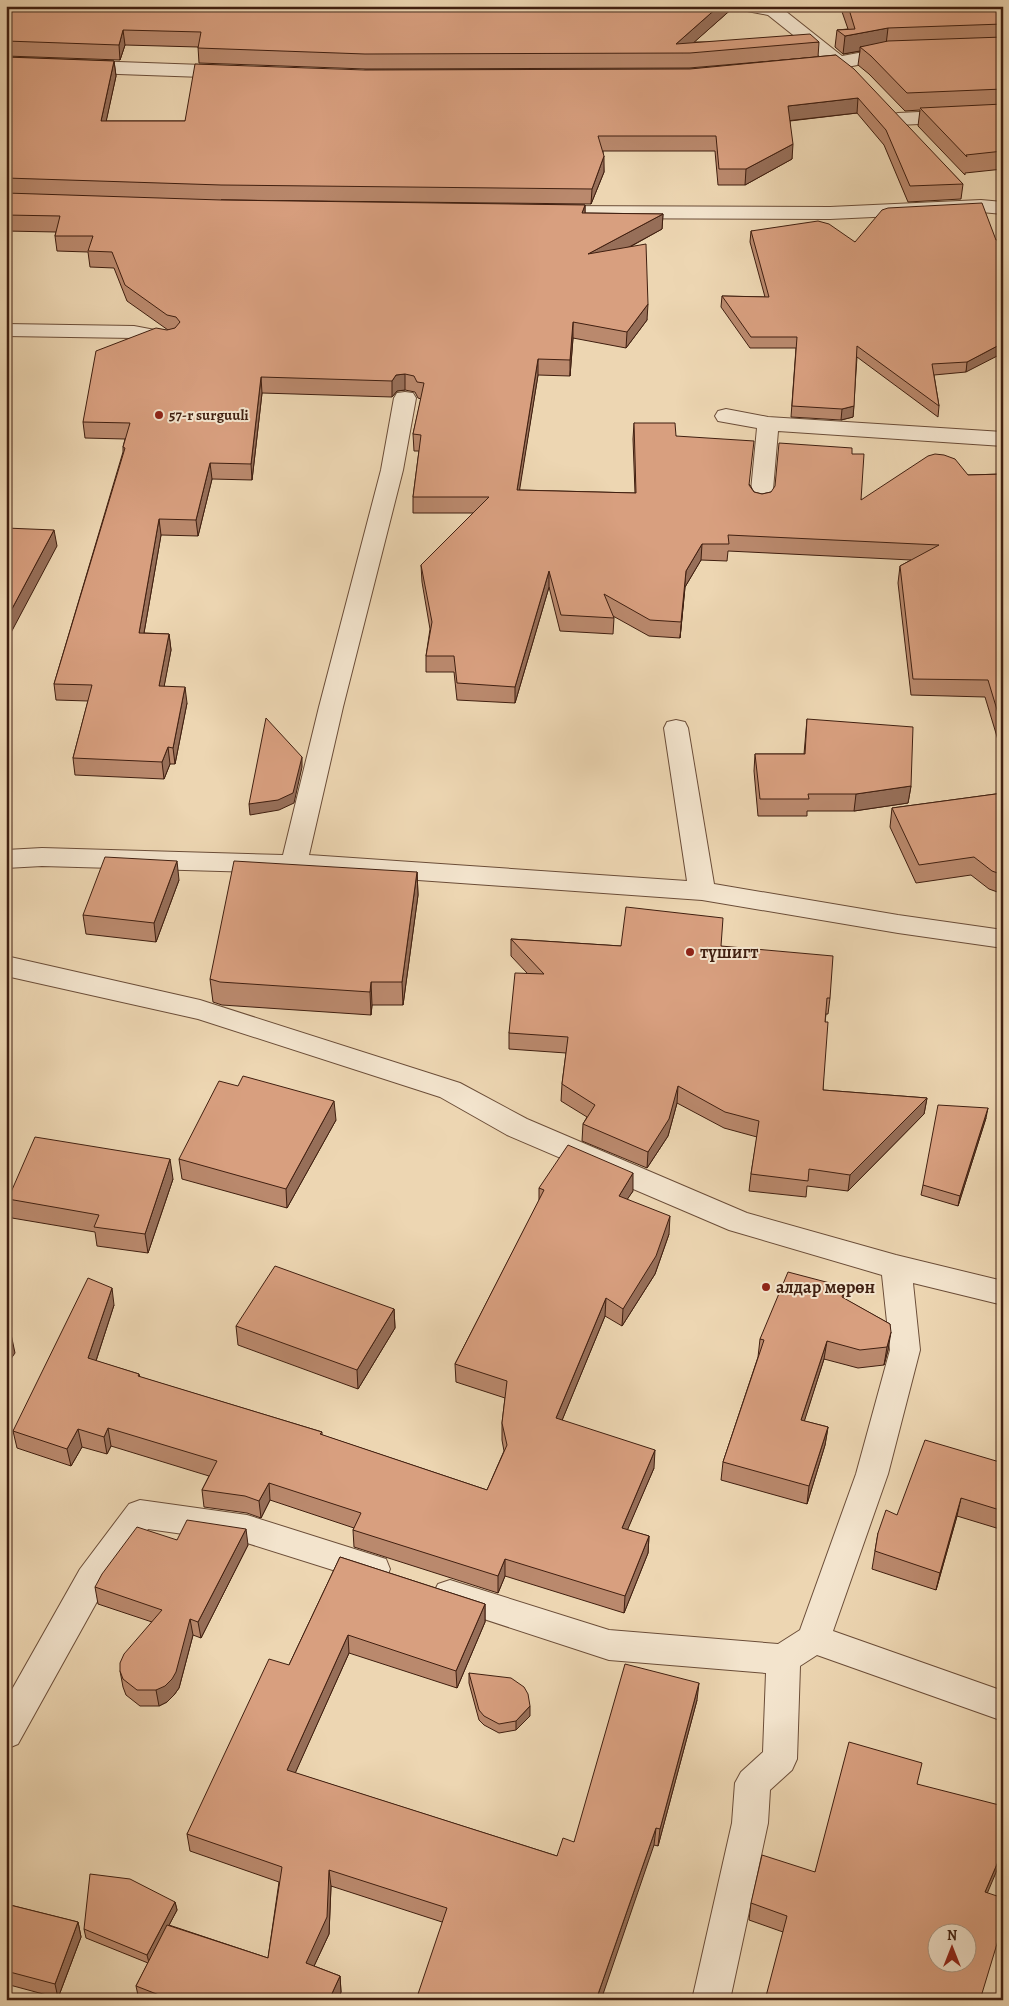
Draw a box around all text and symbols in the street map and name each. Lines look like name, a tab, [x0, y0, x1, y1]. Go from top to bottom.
place label: 57-r surguuli	[169, 405, 249, 425]
marker: 57-r surguuli	[153, 409, 165, 421]
place label: түшигт	[700, 940, 758, 964]
marker: түшигт	[684, 946, 696, 958]
place label: алдар мөрөн	[776, 1275, 875, 1299]
marker: алдар мөрөн	[760, 1281, 772, 1293]
north arrow	[926, 1924, 976, 1974]
text: N	[947, 1926, 957, 1945]

